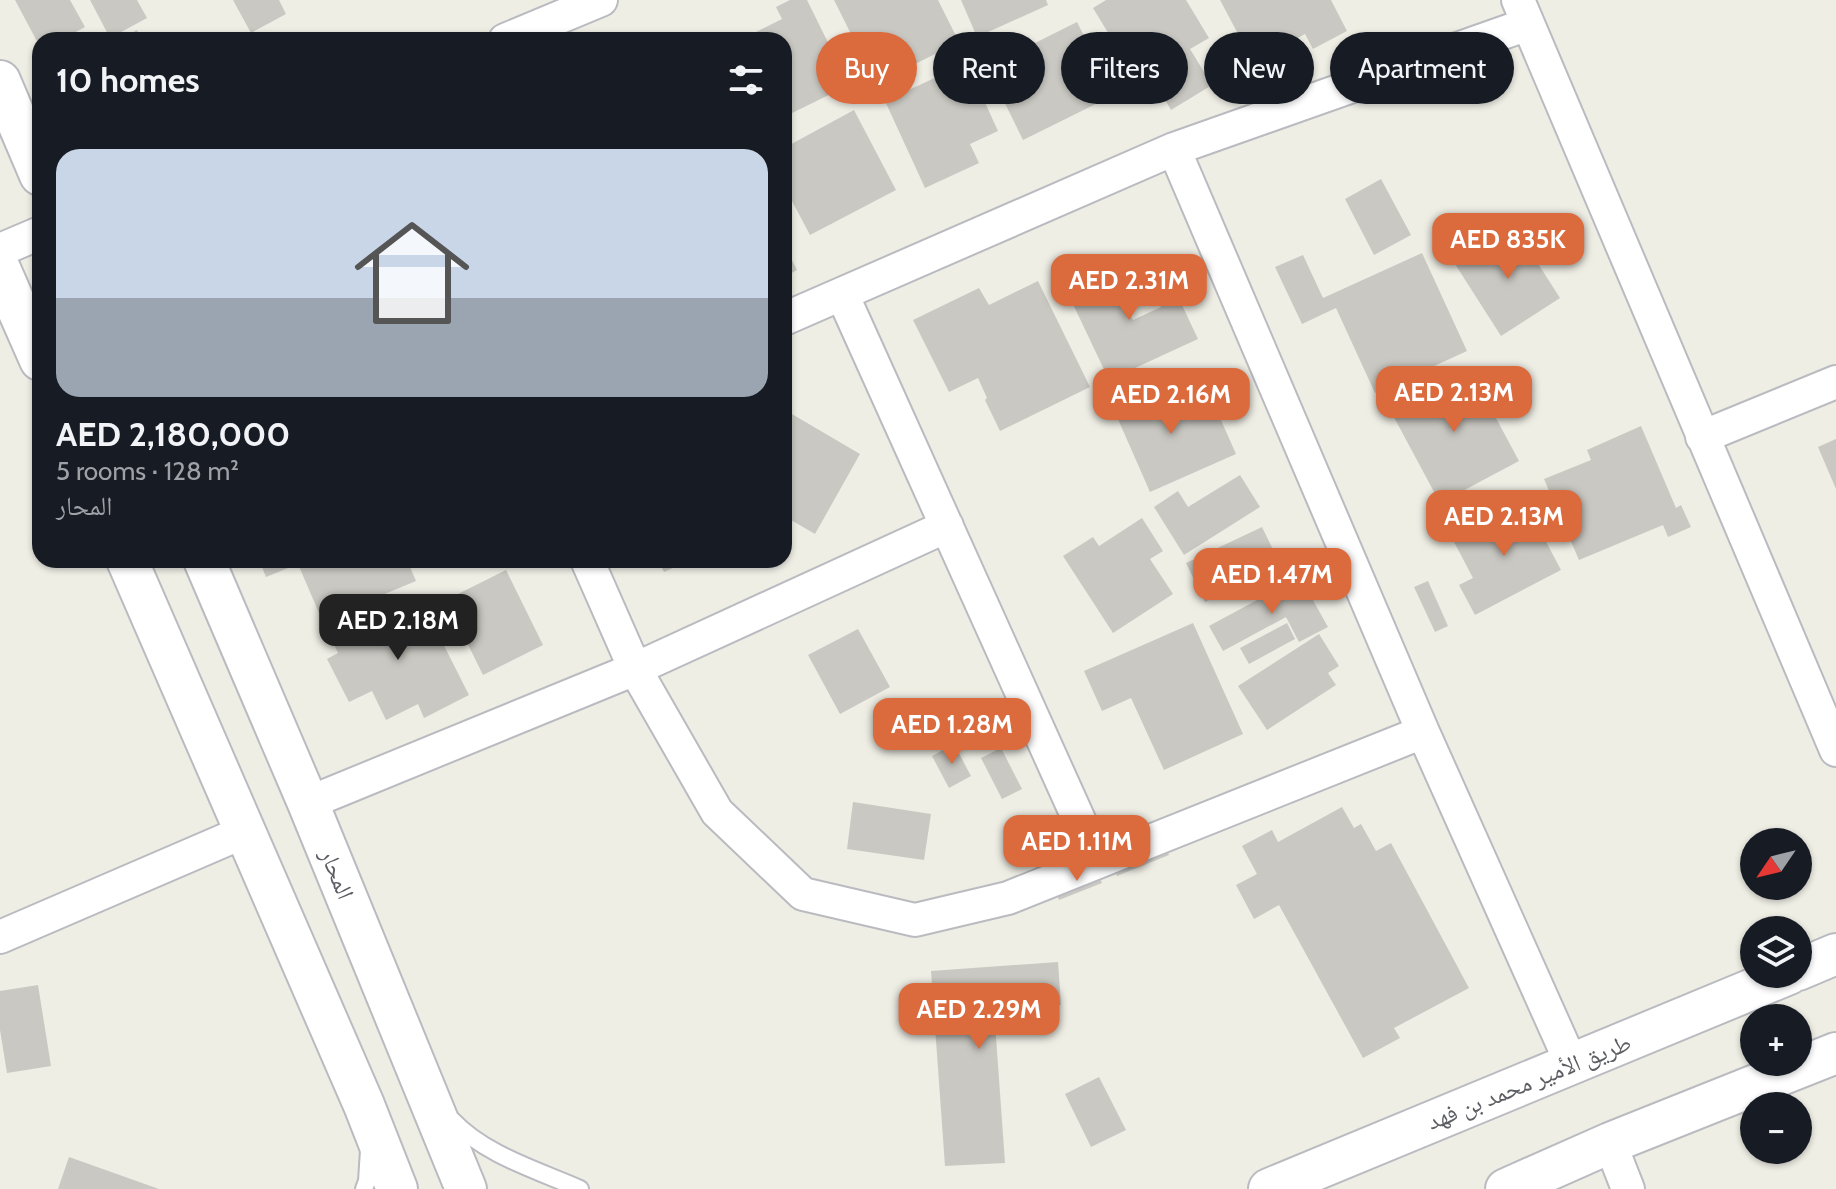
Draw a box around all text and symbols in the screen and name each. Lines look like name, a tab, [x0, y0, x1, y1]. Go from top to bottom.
chip: Buy	[816, 32, 917, 104]
chip: Rent	[933, 32, 1045, 104]
chip: Filters	[1061, 32, 1188, 104]
chip: New	[1204, 32, 1314, 104]
chip: Apartment	[1330, 32, 1514, 104]
icon: filters	[724, 58, 768, 102]
text: 10 homes	[56, 59, 200, 101]
icon: home	[340, 201, 484, 345]
pin: AED 835K	[1425, 213, 1591, 281]
text: AED 835K	[1450, 223, 1566, 255]
pin: AED 2.31M	[1037, 254, 1221, 322]
text: AED 2.31M	[1069, 264, 1189, 296]
pin: AED 2.13M	[1362, 366, 1546, 434]
pin: AED 2.16M	[1079, 368, 1263, 436]
text: AED 2.13M	[1394, 376, 1514, 408]
text: AED 2.16M	[1111, 378, 1231, 410]
text: AED 2,180,000	[56, 413, 290, 455]
text: 5 rooms · 128 m²	[56, 455, 239, 487]
text: المحار	[56, 490, 112, 522]
pin: AED 2.13M	[1412, 490, 1596, 558]
text: AED 2.13M	[1444, 500, 1564, 532]
pin: AED 1.47M	[1180, 548, 1364, 616]
text: AED 1.47M	[1211, 558, 1333, 590]
pin: AED 2.18M	[306, 594, 490, 662]
text: AED 2.18M	[337, 604, 459, 636]
pin: AED 1.28M	[860, 698, 1044, 766]
text: AED 1.28M	[891, 708, 1013, 740]
pin: AED 1.11M	[985, 815, 1169, 883]
text: AED 1.11M	[1021, 825, 1133, 857]
north arrow	[1740, 828, 1812, 900]
map controls	[1740, 828, 1812, 1164]
street label: المحار	[314, 843, 361, 903]
button: layers	[1740, 916, 1812, 988]
pin: AED 2.29M	[887, 983, 1071, 1051]
text: AED 2.29M	[917, 993, 1041, 1025]
button: +	[1740, 1004, 1812, 1076]
street label: طريق الأمير محمد بن فهد	[1422, 1027, 1635, 1136]
button: −	[1740, 1092, 1812, 1164]

